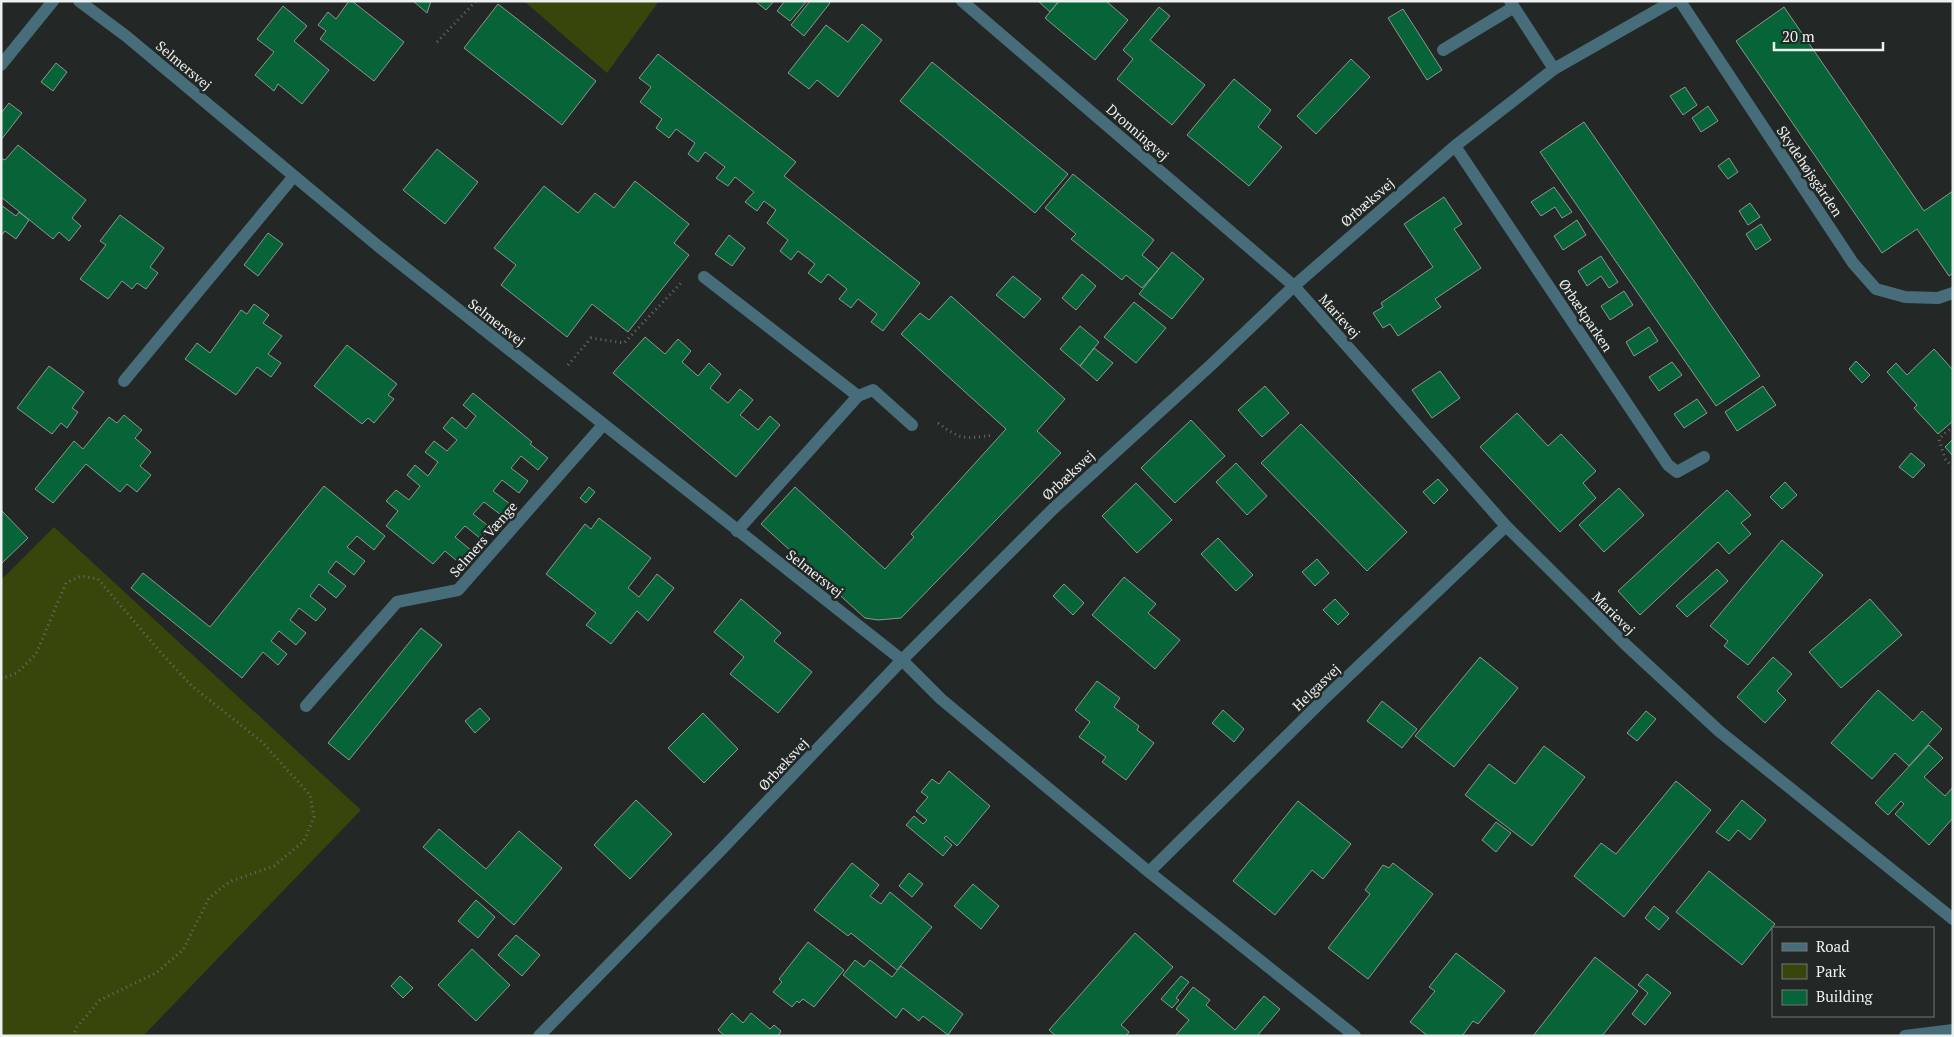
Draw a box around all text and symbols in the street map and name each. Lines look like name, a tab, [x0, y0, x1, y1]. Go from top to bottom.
scale bar	[1774, 20, 1883, 52]
text: 20 m	[1782, 26, 1815, 46]
street label: Selmersvej	[152, 36, 216, 94]
street label: Dronningvej	[1103, 99, 1173, 165]
street label: Skydehøjsgården	[1773, 122, 1848, 221]
street label: Ørbæksvej	[1336, 173, 1398, 231]
street label: Ørbækparken	[1555, 275, 1618, 356]
street label: Marievej	[1315, 290, 1365, 342]
street label: Selmersvej	[465, 294, 529, 350]
street label: Ørbæksvej	[1038, 446, 1098, 504]
street label: Selmers Vænge	[445, 497, 521, 581]
street label: Selmersvej	[783, 545, 847, 601]
street label: Marievej	[1588, 587, 1640, 639]
street label: Helgasvej	[1288, 659, 1344, 715]
street label: Ørbæksvej	[754, 734, 812, 794]
legend	[1772, 927, 1934, 1017]
text: Road	[1816, 936, 1849, 956]
text: Park	[1816, 961, 1846, 981]
text: Building	[1816, 986, 1874, 1006]

